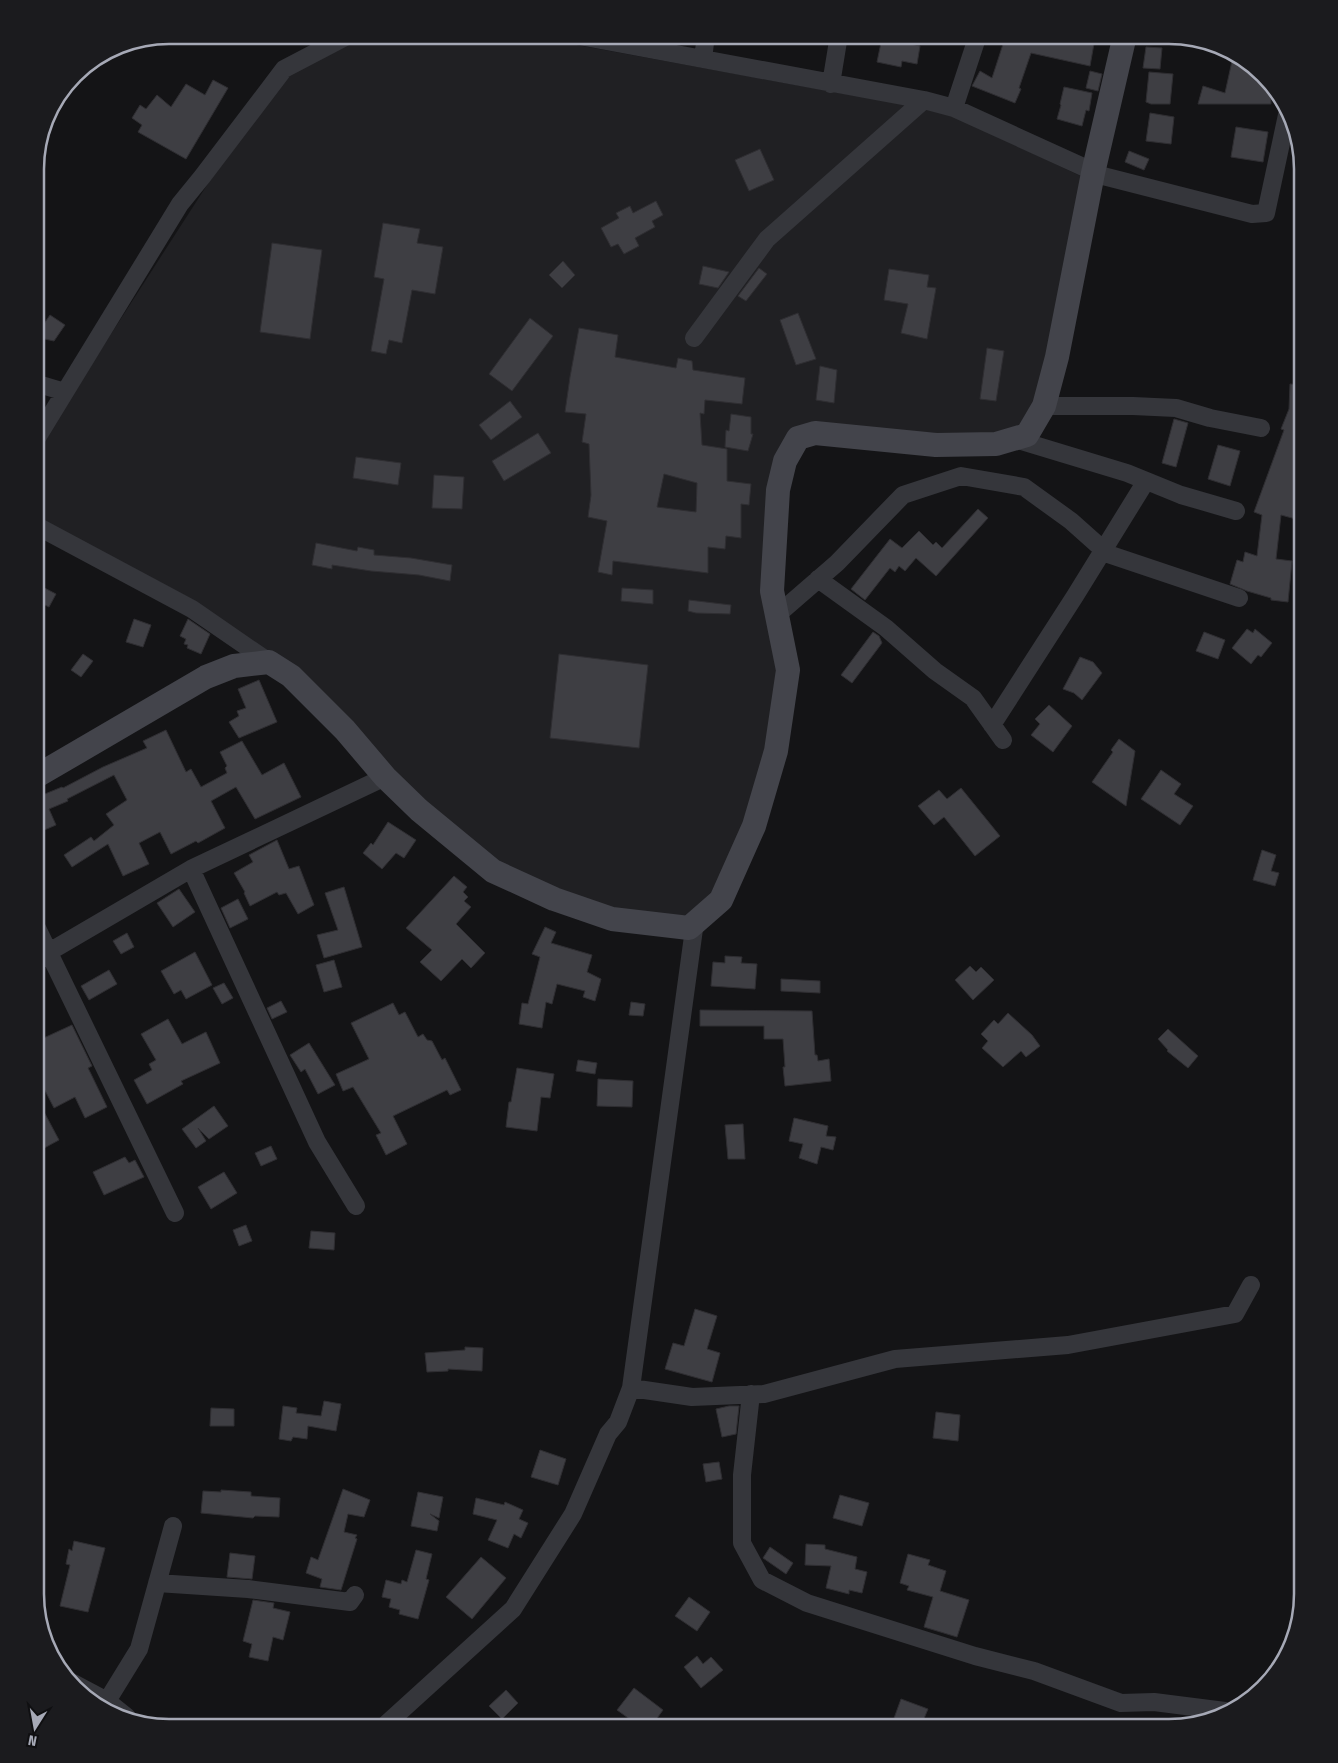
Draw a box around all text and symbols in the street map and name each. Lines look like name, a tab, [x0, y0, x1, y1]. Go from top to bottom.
north arrow	[10, 1703, 60, 1753]
text: N	[27, 1731, 38, 1749]

